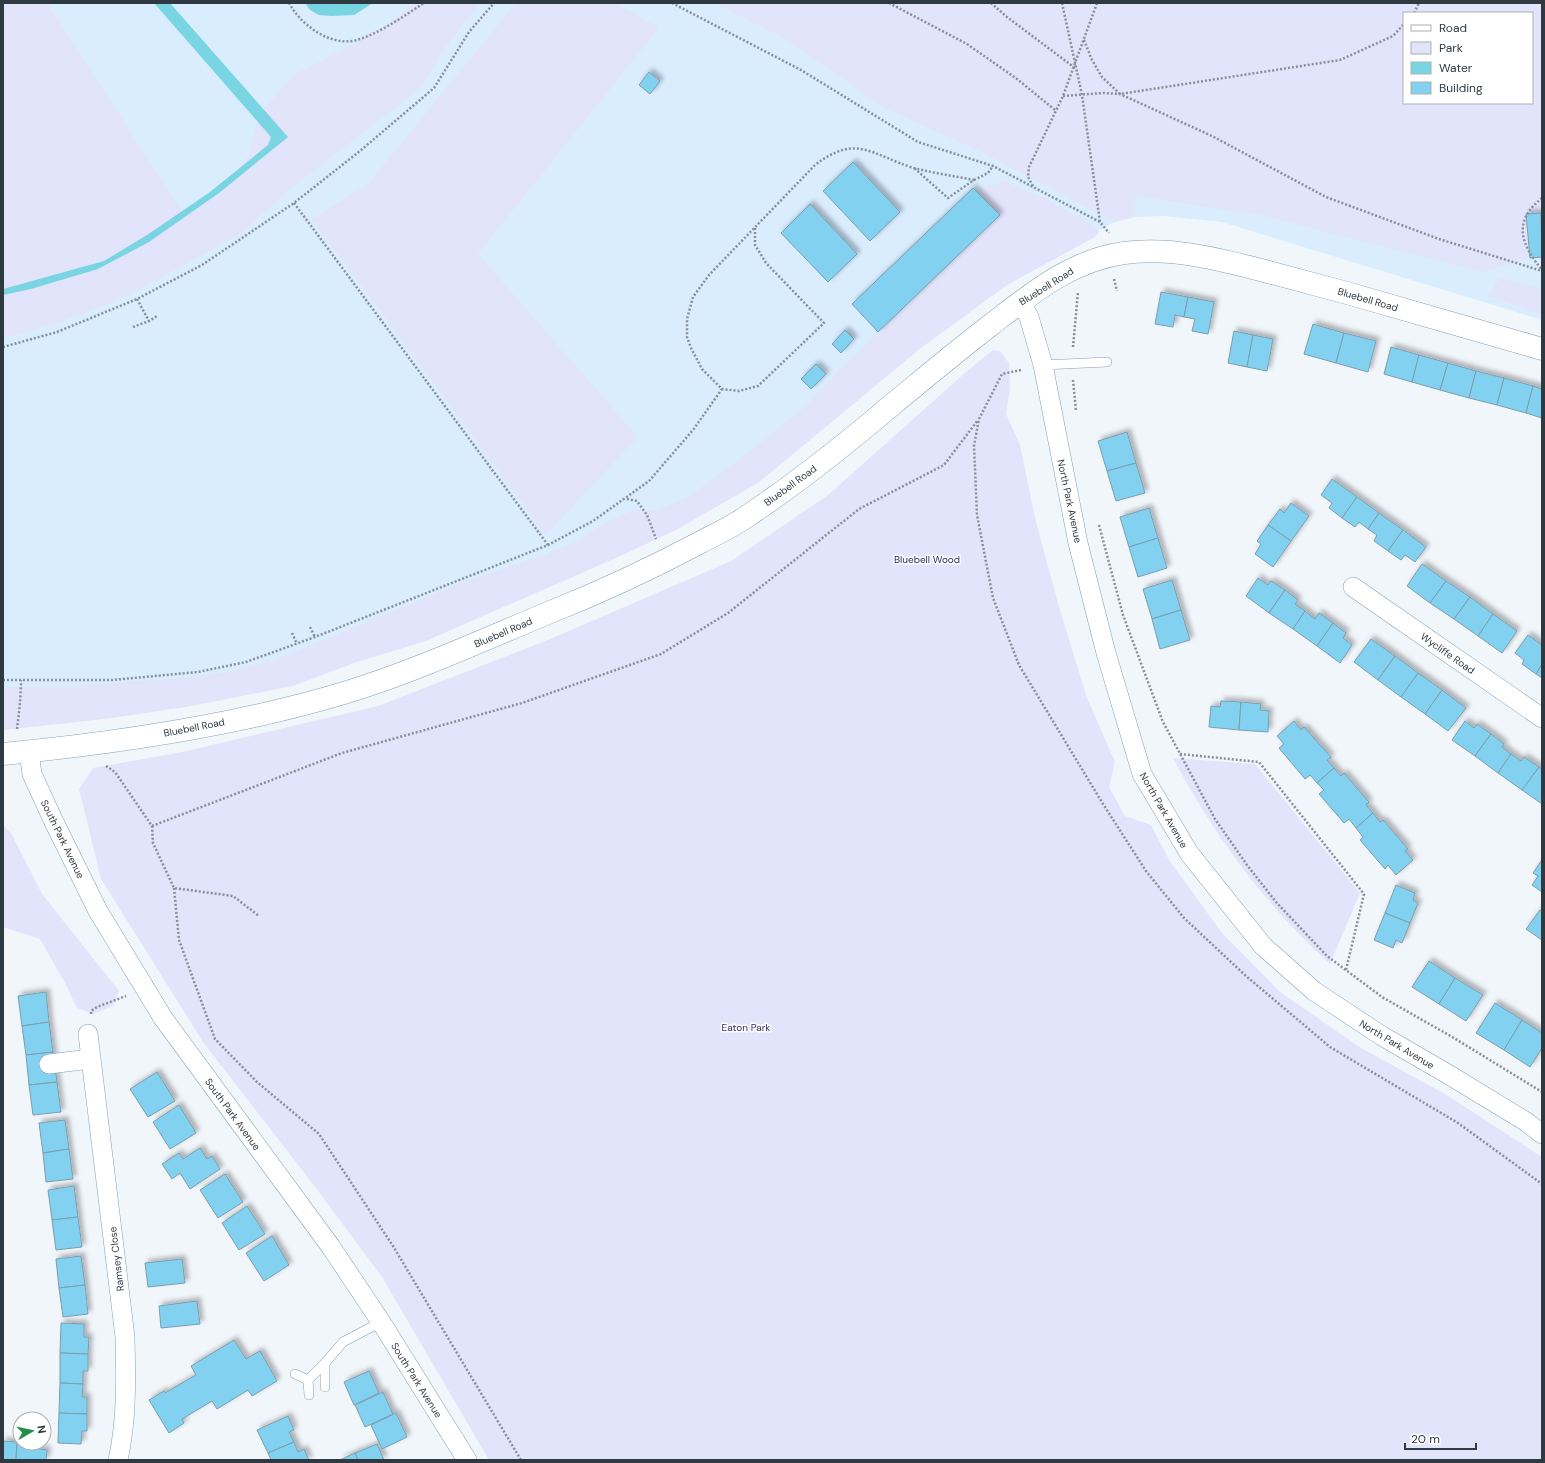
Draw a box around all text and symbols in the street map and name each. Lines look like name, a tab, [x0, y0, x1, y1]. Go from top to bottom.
legend	[1403, 12, 1533, 104]
text: Road	[1439, 20, 1467, 36]
text: Park	[1439, 40, 1463, 56]
text: Water	[1439, 60, 1473, 76]
text: Building	[1439, 80, 1483, 96]
street label: Bluebell Road	[1017, 264, 1076, 308]
street label: Bluebell Road	[1336, 285, 1399, 314]
street label: North Park Avenue	[1054, 458, 1085, 544]
street label: Bluebell Road	[761, 462, 819, 509]
park label: Bluebell Wood	[894, 553, 960, 566]
street label: Bluebell Road	[472, 614, 534, 651]
street label: Wycliffe Road	[1418, 630, 1477, 677]
street label: Bluebell Road	[162, 715, 226, 740]
street label: North Park Avenue	[1137, 770, 1191, 851]
street label: South Park Avenue	[38, 798, 87, 881]
street label: North Park Avenue	[1357, 1017, 1437, 1072]
park label: Eaton Park	[722, 1021, 770, 1034]
street label: South Park Avenue	[202, 1076, 263, 1153]
street label: Ramsey Close	[106, 1226, 127, 1292]
street label: South Park Avenue	[388, 1340, 445, 1421]
north arrow	[12, 1411, 52, 1451]
text: N	[34, 1424, 49, 1434]
scale bar	[1405, 1425, 1476, 1451]
text: 20 m	[1411, 1431, 1440, 1447]

